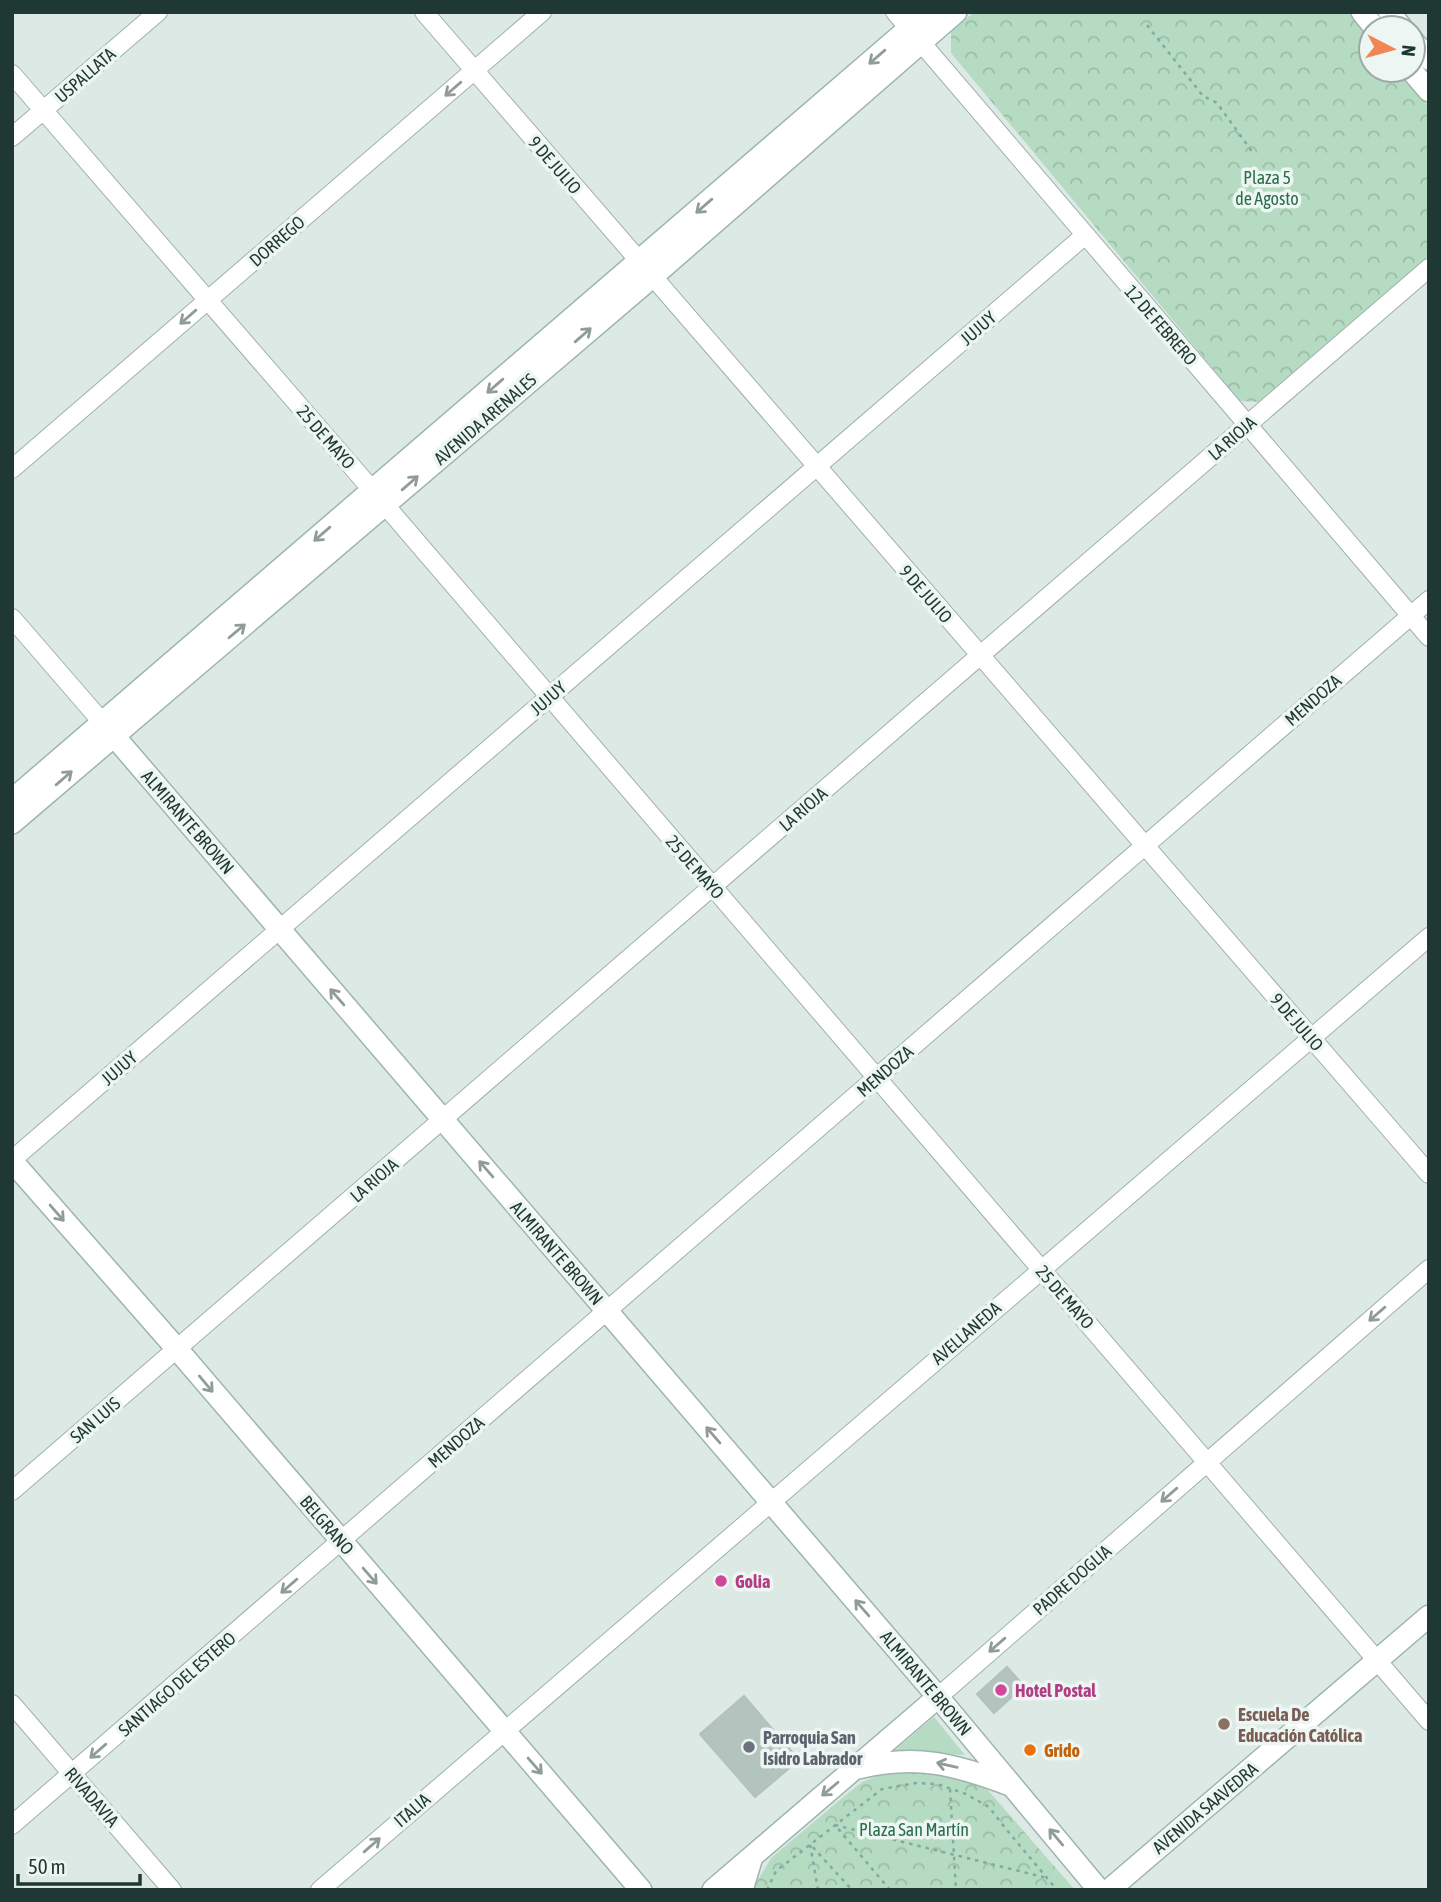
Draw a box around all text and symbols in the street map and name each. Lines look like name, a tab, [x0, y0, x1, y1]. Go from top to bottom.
north arrow	[1357, 14, 1427, 84]
street label: USPALLATA	[51, 43, 120, 107]
text: N	[1397, 44, 1420, 58]
one-way arrow	[868, 49, 886, 65]
one-way arrow	[444, 81, 462, 97]
street label: 9 DE JULIO	[524, 132, 586, 198]
park label: Plaza 5 de Agosto	[1235, 167, 1299, 209]
one-way arrow	[696, 198, 714, 214]
street label: DORREGO	[245, 211, 309, 271]
street label: 12 DE FEBRERO	[1121, 281, 1201, 369]
street label: JUJUY	[956, 307, 1000, 349]
one-way arrow	[179, 309, 197, 325]
one-way arrow	[574, 327, 592, 343]
street label: AVENIDA ARENALES	[430, 369, 541, 469]
one-way arrow	[486, 378, 504, 394]
street label: 25 DE MAYO	[293, 401, 359, 473]
street label: LA RIOJA	[1204, 411, 1260, 464]
one-way arrow	[401, 475, 419, 491]
one-way arrow	[314, 526, 332, 542]
street label: 9 DE JULIO	[895, 561, 957, 627]
one-way arrow	[227, 623, 245, 639]
street label: MENDOZA	[1281, 670, 1345, 730]
street label: JUJUY	[526, 677, 570, 719]
street label: ALMIRANTE BROWN	[137, 766, 239, 878]
one-way arrow	[55, 770, 73, 786]
street label: LA RIOJA	[775, 782, 831, 835]
street label: 25 DE MAYO	[662, 831, 728, 903]
one-way arrow	[329, 988, 345, 1006]
street label: 9 DE JULIO	[1266, 989, 1328, 1055]
street label: MENDOZA	[853, 1041, 917, 1101]
street label: JUJUY	[97, 1047, 141, 1089]
street label: LA RIOJA	[346, 1153, 402, 1206]
one-way arrow	[478, 1161, 494, 1179]
street label: ALMIRANTE BROWN	[506, 1197, 608, 1309]
one-way arrow	[49, 1203, 65, 1221]
street label: 25 DE MAYO	[1032, 1261, 1098, 1333]
street label: AVELLANEDA	[927, 1297, 1005, 1369]
one-way arrow	[1369, 1306, 1387, 1322]
one-way arrow	[199, 1375, 214, 1393]
street label: SAN LUIS	[66, 1392, 125, 1447]
street label: MENDOZA	[424, 1412, 488, 1472]
one-way arrow	[705, 1426, 721, 1444]
one-way arrow	[1160, 1487, 1178, 1503]
street label: BELGRANO	[296, 1491, 358, 1559]
street label: PADRE DOGLIA	[1029, 1540, 1115, 1620]
one-way arrow	[362, 1567, 378, 1585]
place label: Golia	[735, 1571, 770, 1592]
marker: Golia	[713, 1573, 729, 1589]
one-way arrow	[280, 1578, 298, 1594]
one-way arrow	[854, 1599, 870, 1617]
street label: ALMIRANTE BROWN	[876, 1626, 976, 1740]
street label: SANTIAGO DEL ESTERO	[114, 1627, 240, 1741]
one-way arrow	[989, 1637, 1007, 1653]
place label: Hotel Postal	[1015, 1680, 1096, 1701]
marker: Hotel Postal	[993, 1682, 1009, 1698]
place label: Escuela De Educación Católica	[1238, 1704, 1362, 1746]
marker: Escuela De Educación Católica	[1216, 1716, 1232, 1732]
place label: Parroquia San Isidro Labrador	[763, 1727, 863, 1769]
marker: Parroquia San Isidro Labrador	[741, 1739, 757, 1755]
place label: Grido	[1044, 1740, 1080, 1761]
marker: Grido	[1022, 1742, 1038, 1758]
one-way arrow	[90, 1743, 108, 1759]
one-way arrow	[527, 1757, 543, 1775]
one-way arrow	[936, 1758, 959, 1771]
street label: AVENIDA SAAVEDRA	[1148, 1758, 1262, 1858]
street label: RIVADAVIA	[61, 1763, 124, 1831]
one-way arrow	[822, 1781, 840, 1797]
street label: ITALIA	[390, 1789, 434, 1831]
park label: Plaza San Martín	[859, 1819, 969, 1840]
one-way arrow	[1048, 1829, 1063, 1847]
one-way arrow	[362, 1837, 380, 1853]
scale bar	[18, 1842, 140, 1886]
text: 50 m	[28, 1854, 66, 1878]

